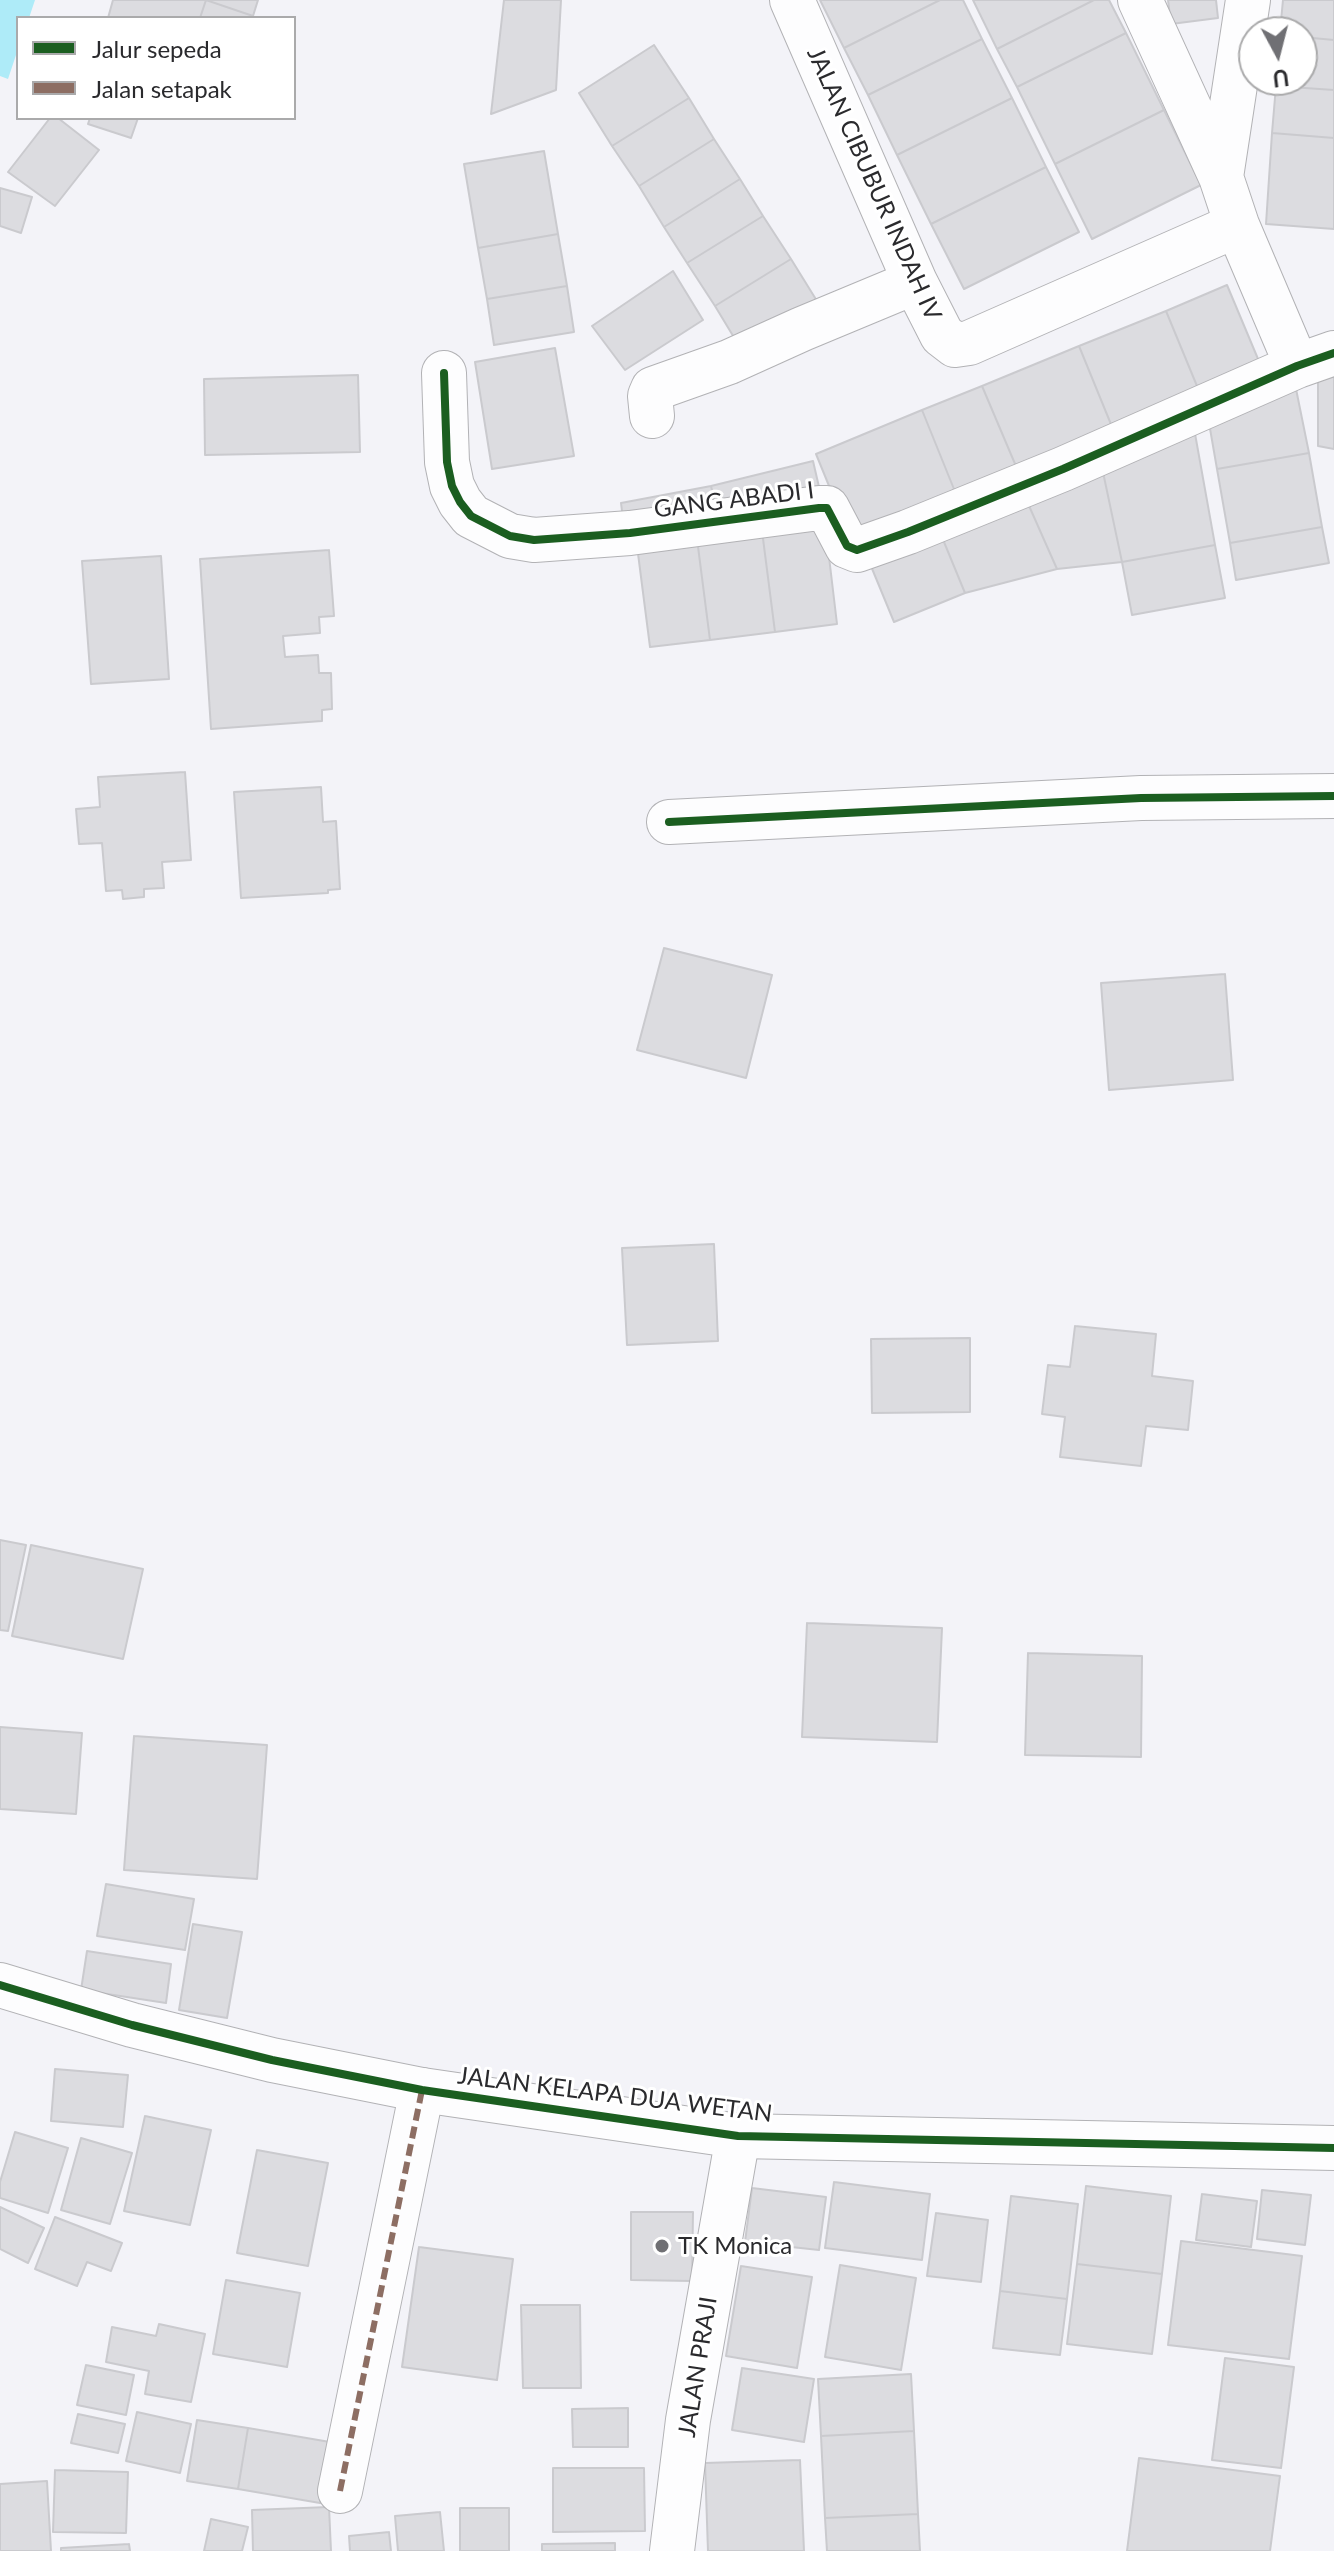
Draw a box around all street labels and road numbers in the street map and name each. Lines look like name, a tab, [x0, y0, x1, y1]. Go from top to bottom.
street label: JALAN CIBUBUR INDAH IV	[801, 43, 947, 325]
street label: GANG ABADI I	[652, 476, 816, 524]
street label: JALAN KELAPA DUA WETAN	[456, 2061, 774, 2129]
street label: JALAN PRAJI	[673, 2295, 723, 2439]

